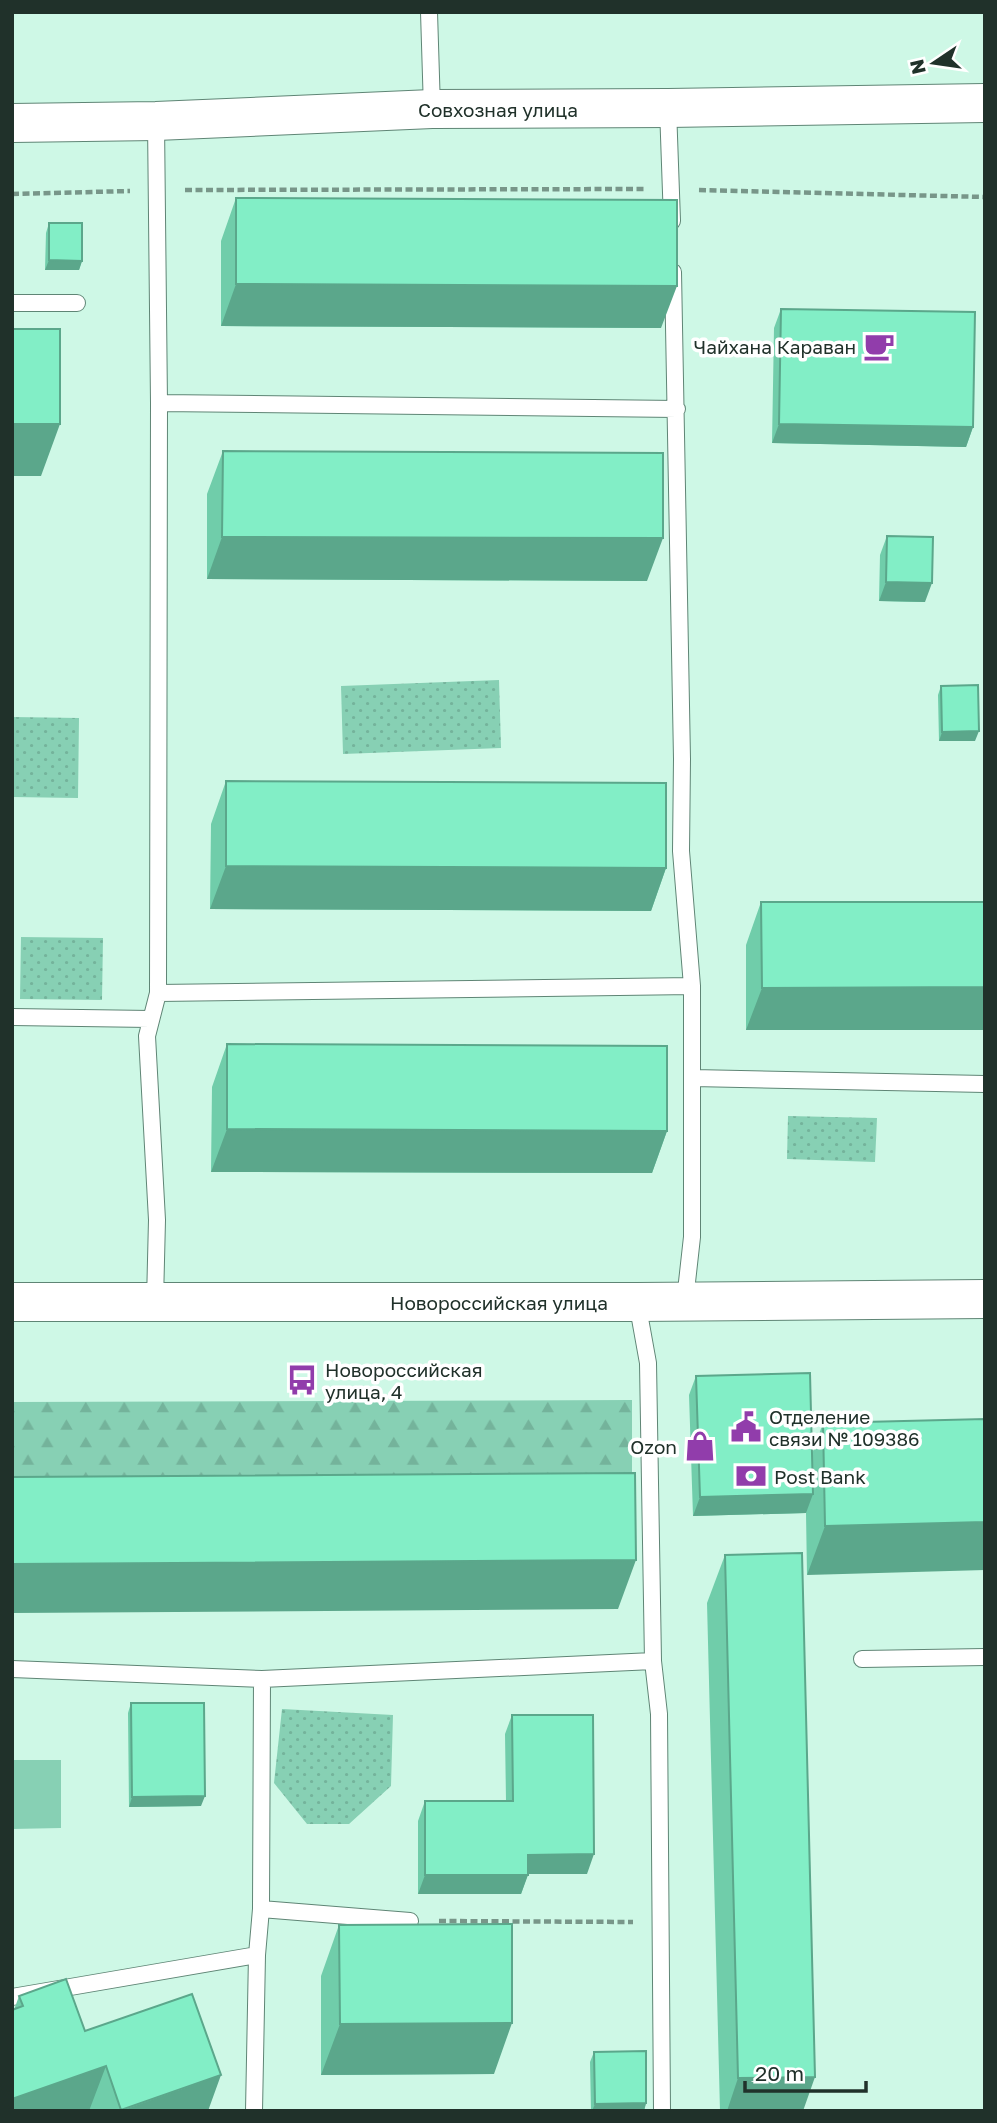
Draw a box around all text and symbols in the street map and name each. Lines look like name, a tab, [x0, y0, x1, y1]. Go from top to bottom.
north arrow	[899, 28, 969, 98]
text: N	[904, 57, 930, 77]
street label: Совхозная улица	[418, 98, 578, 121]
cafe icon: Чайхана Караван	[862, 329, 896, 363]
place label: Чайхана Караван	[694, 335, 856, 358]
street label: Новороссийская улица	[390, 1291, 608, 1314]
place label: Новороссийская улица, 4	[325, 1358, 483, 1403]
bus stop icon: Новороссийская улица, 4	[285, 1363, 319, 1397]
place label: Отделение связи № 109386	[769, 1405, 919, 1450]
public building icon: Отделение связи № 109386	[729, 1410, 763, 1444]
shop icon: Ozon	[683, 1429, 717, 1463]
place label: Ozon	[630, 1435, 677, 1458]
bank icon: Post Bank	[734, 1459, 768, 1493]
place label: Post Bank	[774, 1465, 866, 1488]
scale bar	[745, 2050, 866, 2094]
text: 20 m	[755, 2060, 804, 2086]

